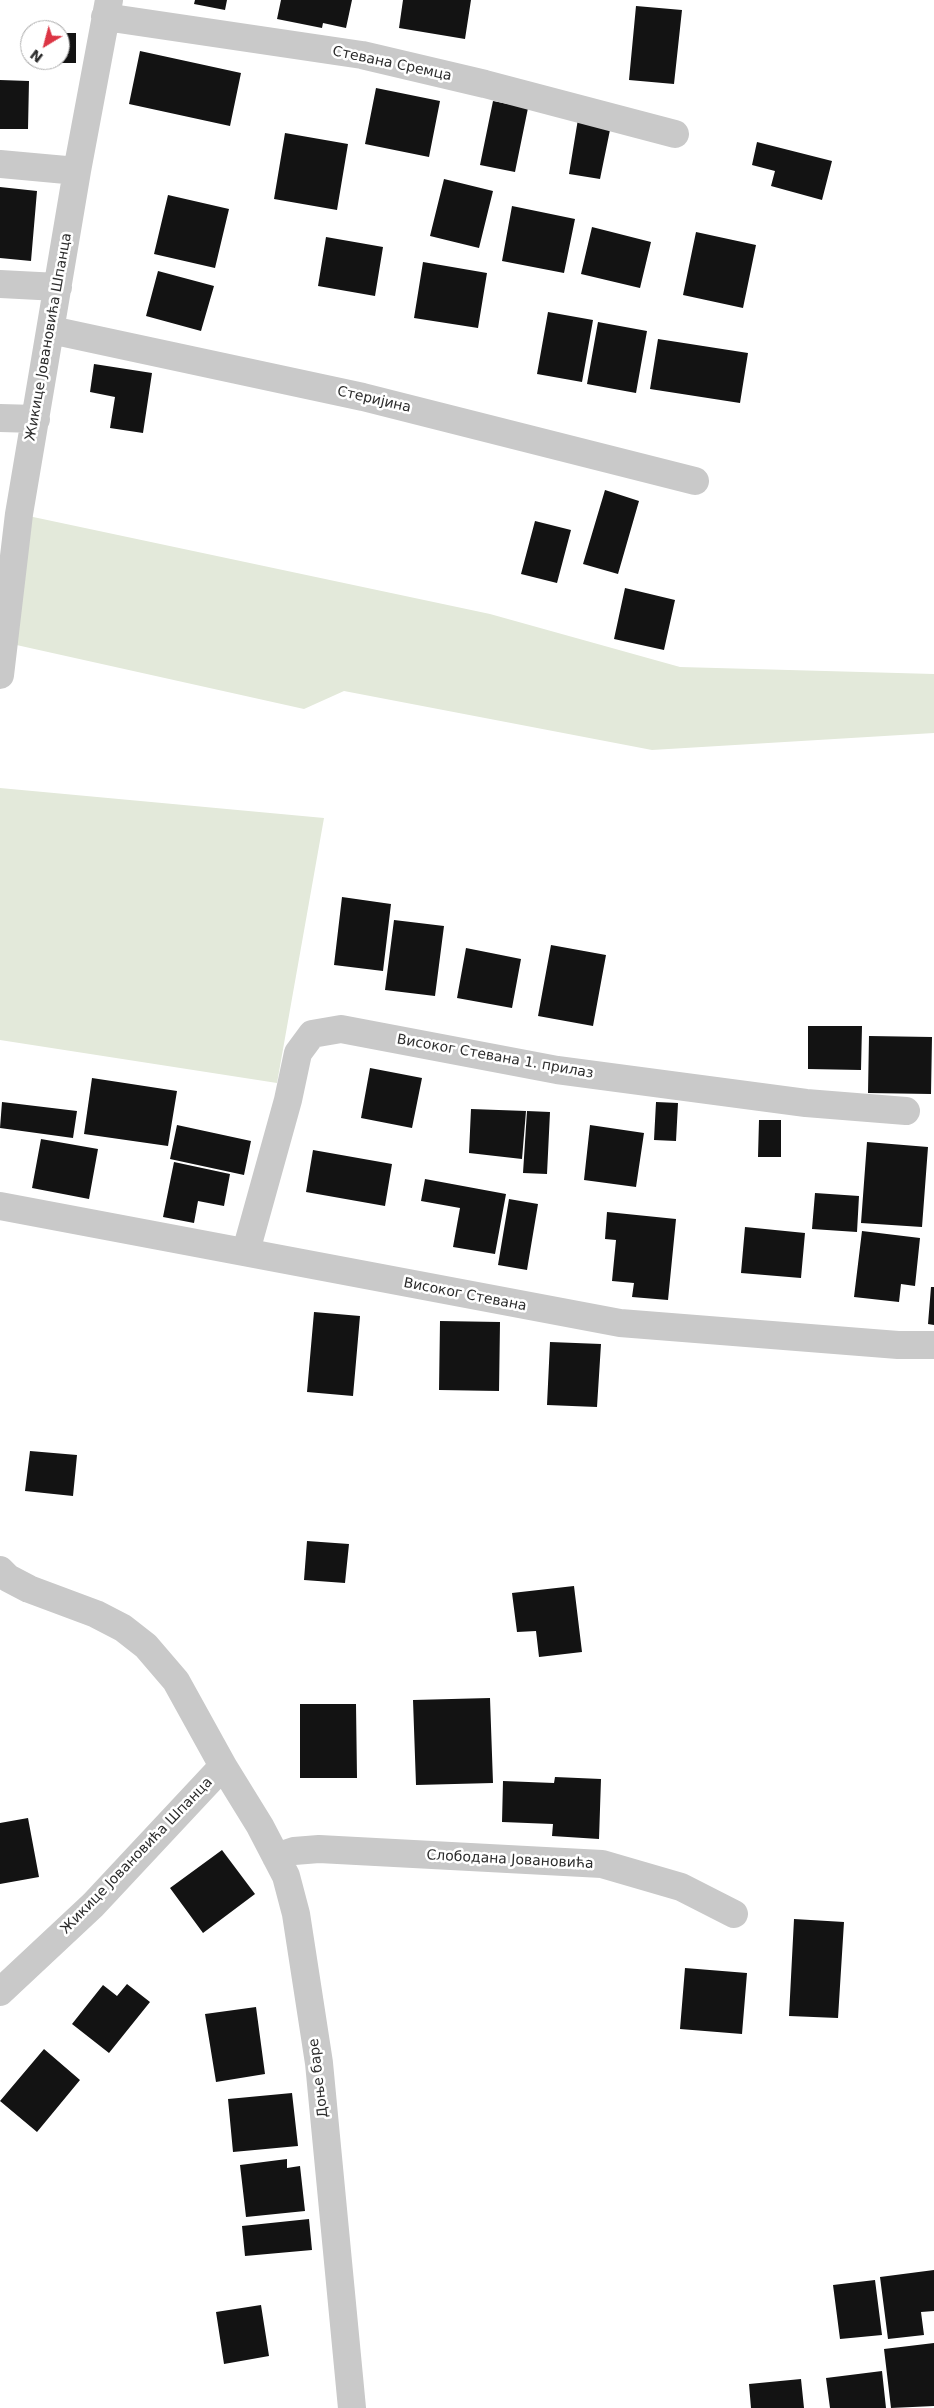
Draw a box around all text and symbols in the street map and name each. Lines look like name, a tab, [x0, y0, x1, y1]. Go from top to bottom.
north arrow	[20, 20, 70, 70]
street label: Стевана Сремца	[331, 43, 453, 85]
text: N	[27, 46, 46, 66]
street label: Жикице Јовановића Шпанца	[22, 232, 76, 442]
street label: Стеријина	[335, 383, 413, 417]
street label: Високог Стевана 1. прилаз	[395, 1031, 595, 1083]
street label: Високог Стевана	[402, 1275, 528, 1315]
street label: Жикице Јовановића Шпанца	[58, 1774, 216, 1938]
street label: Слободана Јовановића	[426, 1847, 594, 1873]
street label: Доње баре	[306, 2037, 332, 2119]

